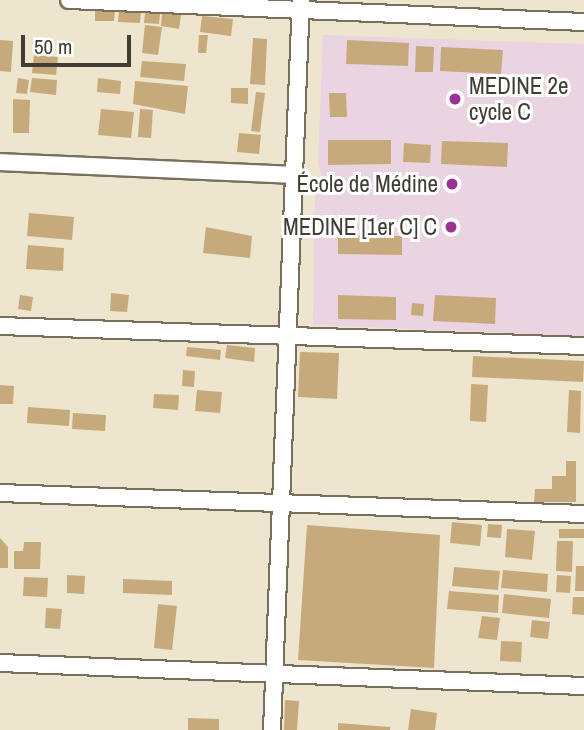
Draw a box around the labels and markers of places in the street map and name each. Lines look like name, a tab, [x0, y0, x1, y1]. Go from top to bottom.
place label: MEDINE 2e cycle C	[469, 72, 569, 126]
marker: MEDINE 2e cycle C	[447, 91, 463, 107]
place label: École de Médine	[296, 170, 438, 198]
marker: École de Médine	[444, 176, 460, 192]
place label: MEDINE [1er C] C	[283, 213, 437, 241]
marker: MEDINE [1er C] C	[443, 219, 459, 235]

